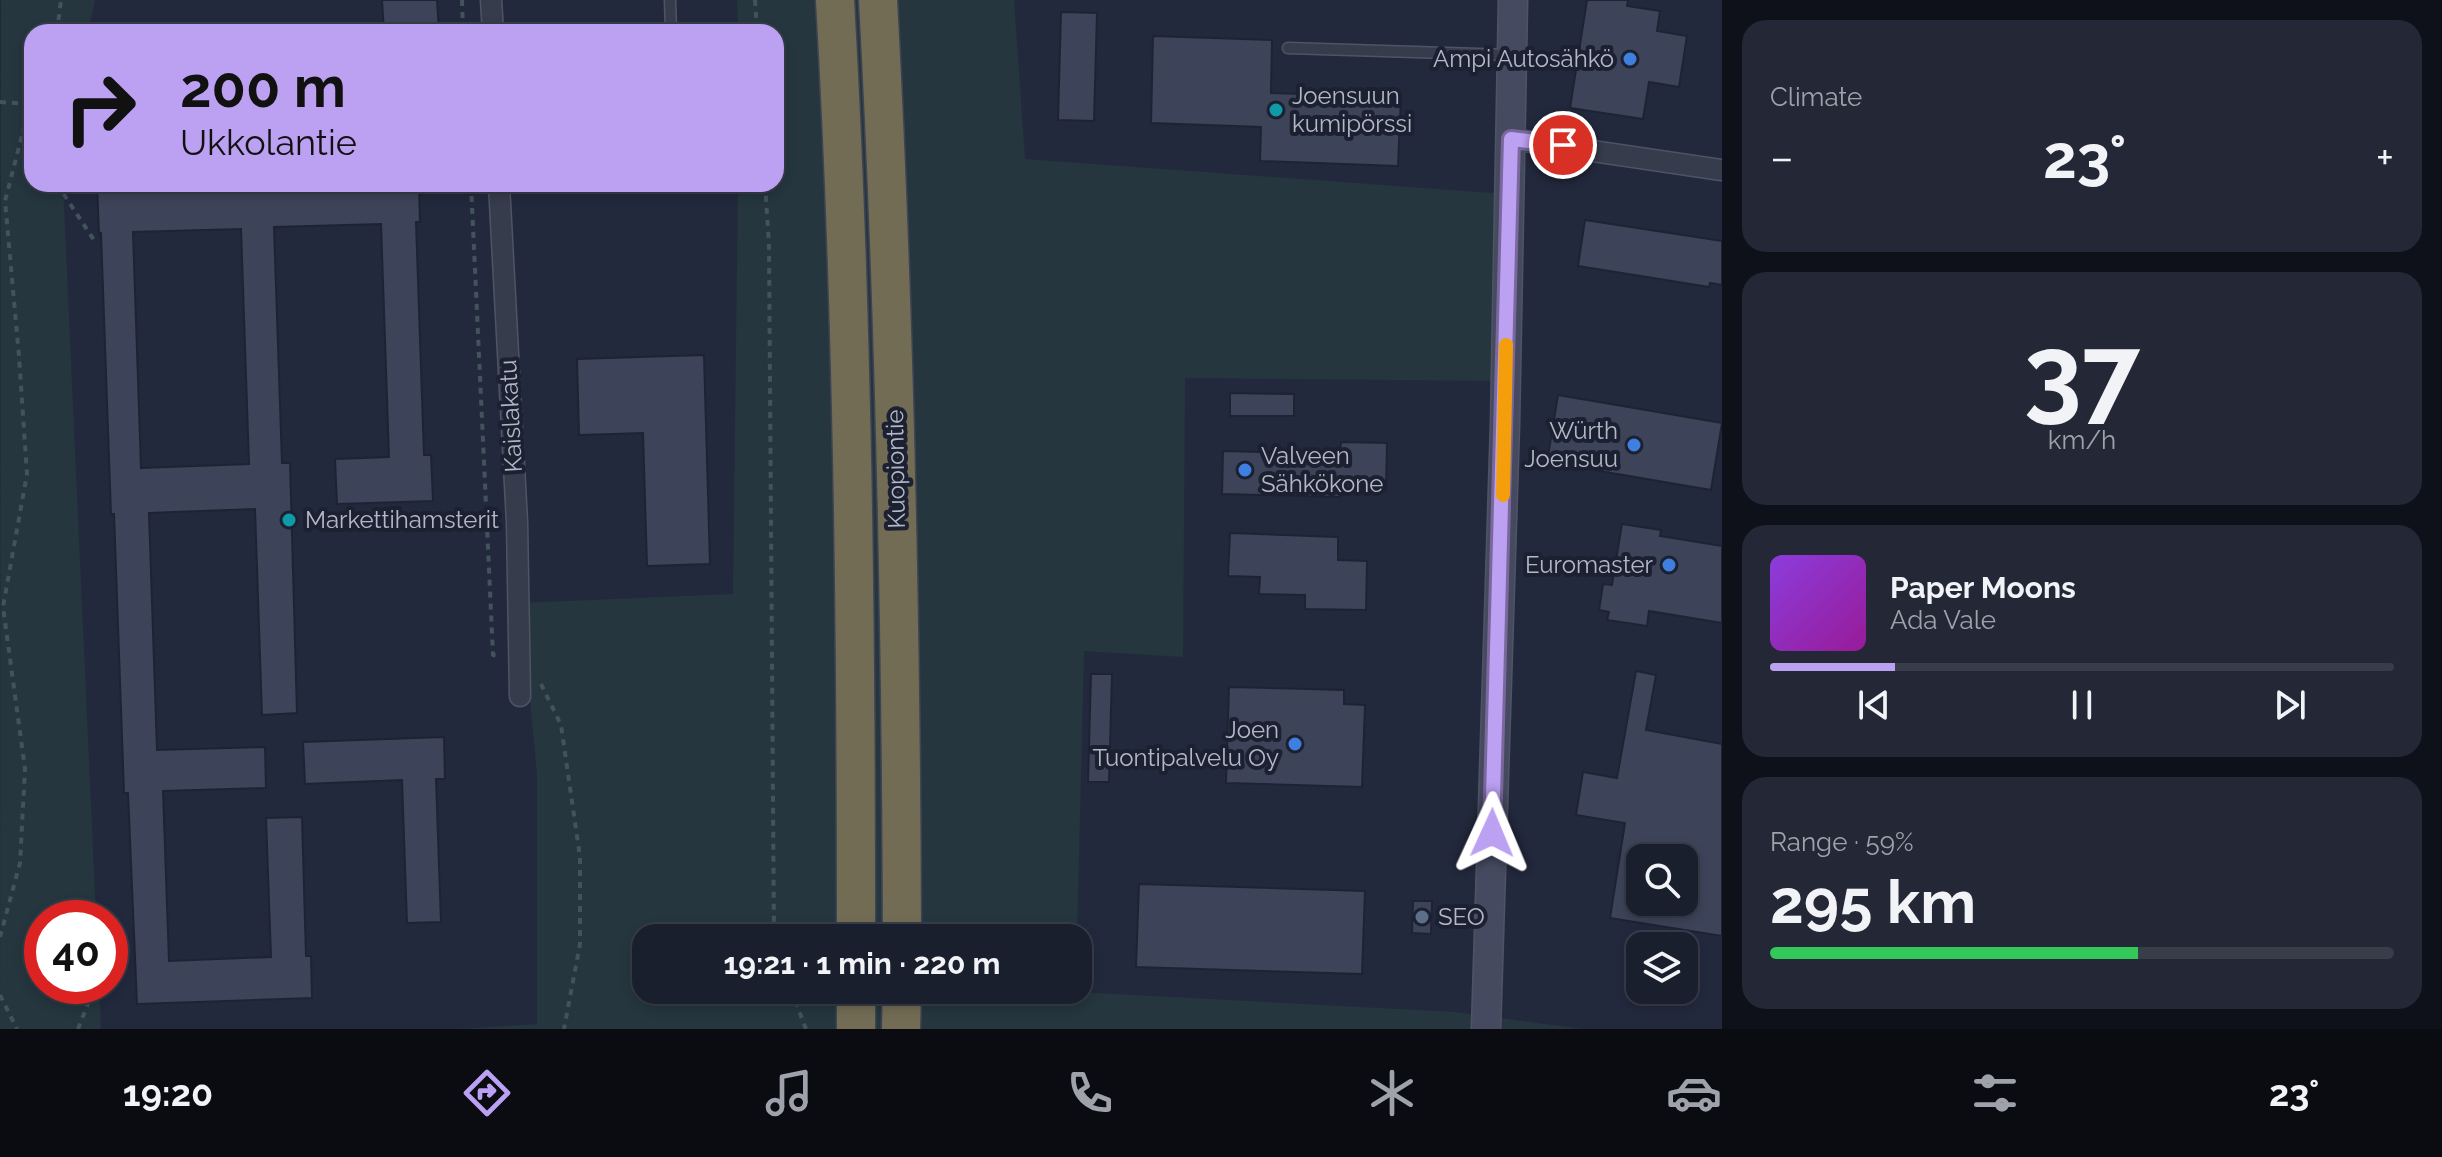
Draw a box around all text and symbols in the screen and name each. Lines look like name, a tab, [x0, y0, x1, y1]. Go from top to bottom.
place label: Ampi Autosähkö	[1433, 44, 1614, 73]
marker: Ampi Autosähkö	[1621, 50, 1639, 68]
text: 200 m	[180, 54, 346, 120]
icon: right	[48, 56, 152, 160]
place label: Joensuun kumipörssi	[1292, 81, 1412, 138]
text: Climate	[1770, 82, 1862, 112]
marker: Joensuun kumipörssi	[1267, 101, 1285, 119]
pin	[1529, 111, 1597, 179]
text: Ukkolantie	[180, 121, 357, 163]
text: 23°	[2043, 122, 2126, 192]
icon: arrive	[1541, 123, 1585, 167]
text: −	[1770, 132, 1794, 183]
text: +	[2376, 132, 2394, 183]
text: 37	[2024, 312, 2140, 434]
street label: Kaislakatu	[493, 359, 528, 473]
street label: Kuopiontie	[880, 409, 911, 529]
place label: Würth Joensuu	[1524, 416, 1618, 473]
text: km/h	[2048, 425, 2116, 455]
marker: Würth Joensuu	[1625, 436, 1643, 454]
place label: Valveen Sähkökone	[1261, 441, 1383, 498]
marker: Valveen Sähkökone	[1236, 461, 1254, 479]
place label: Markettihamsterit	[305, 505, 499, 534]
marker: Markettihamsterit	[280, 511, 298, 529]
place label: Euromaster	[1525, 550, 1654, 579]
marker: Euromaster	[1660, 556, 1678, 574]
text: Paper Moons	[1890, 570, 2076, 605]
text: Ada Vale	[1890, 605, 1996, 635]
icon: previous	[1852, 683, 1896, 727]
icon: pause	[2060, 683, 2104, 727]
icon: next	[2268, 683, 2312, 727]
place label: Joen Tuontipalvelu Oy	[1092, 715, 1279, 772]
marker: Joen Tuontipalvelu Oy	[1286, 735, 1304, 753]
position arrow	[1450, 791, 1534, 875]
text: Range · 59%	[1770, 827, 1914, 857]
map controls	[1626, 844, 1698, 1004]
button: search	[1626, 844, 1698, 916]
text: 295 km	[1770, 867, 1976, 937]
speed limit sign: 40	[24, 900, 128, 1004]
place label: SEO	[1438, 902, 1485, 931]
marker: SEO	[1413, 908, 1431, 926]
button: layers	[1626, 932, 1698, 1004]
text: 19:21 · 1 min · 220 m	[723, 946, 1001, 981]
icon: directions	[459, 1065, 515, 1121]
icon: music	[761, 1065, 817, 1121]
icon: phone	[1062, 1065, 1118, 1121]
icon: climate	[1364, 1065, 1420, 1121]
icon: car	[1666, 1065, 1722, 1121]
icon: filters	[1967, 1065, 2023, 1121]
text: 19:20	[123, 1072, 213, 1114]
text: 23°	[2269, 1072, 2319, 1114]

